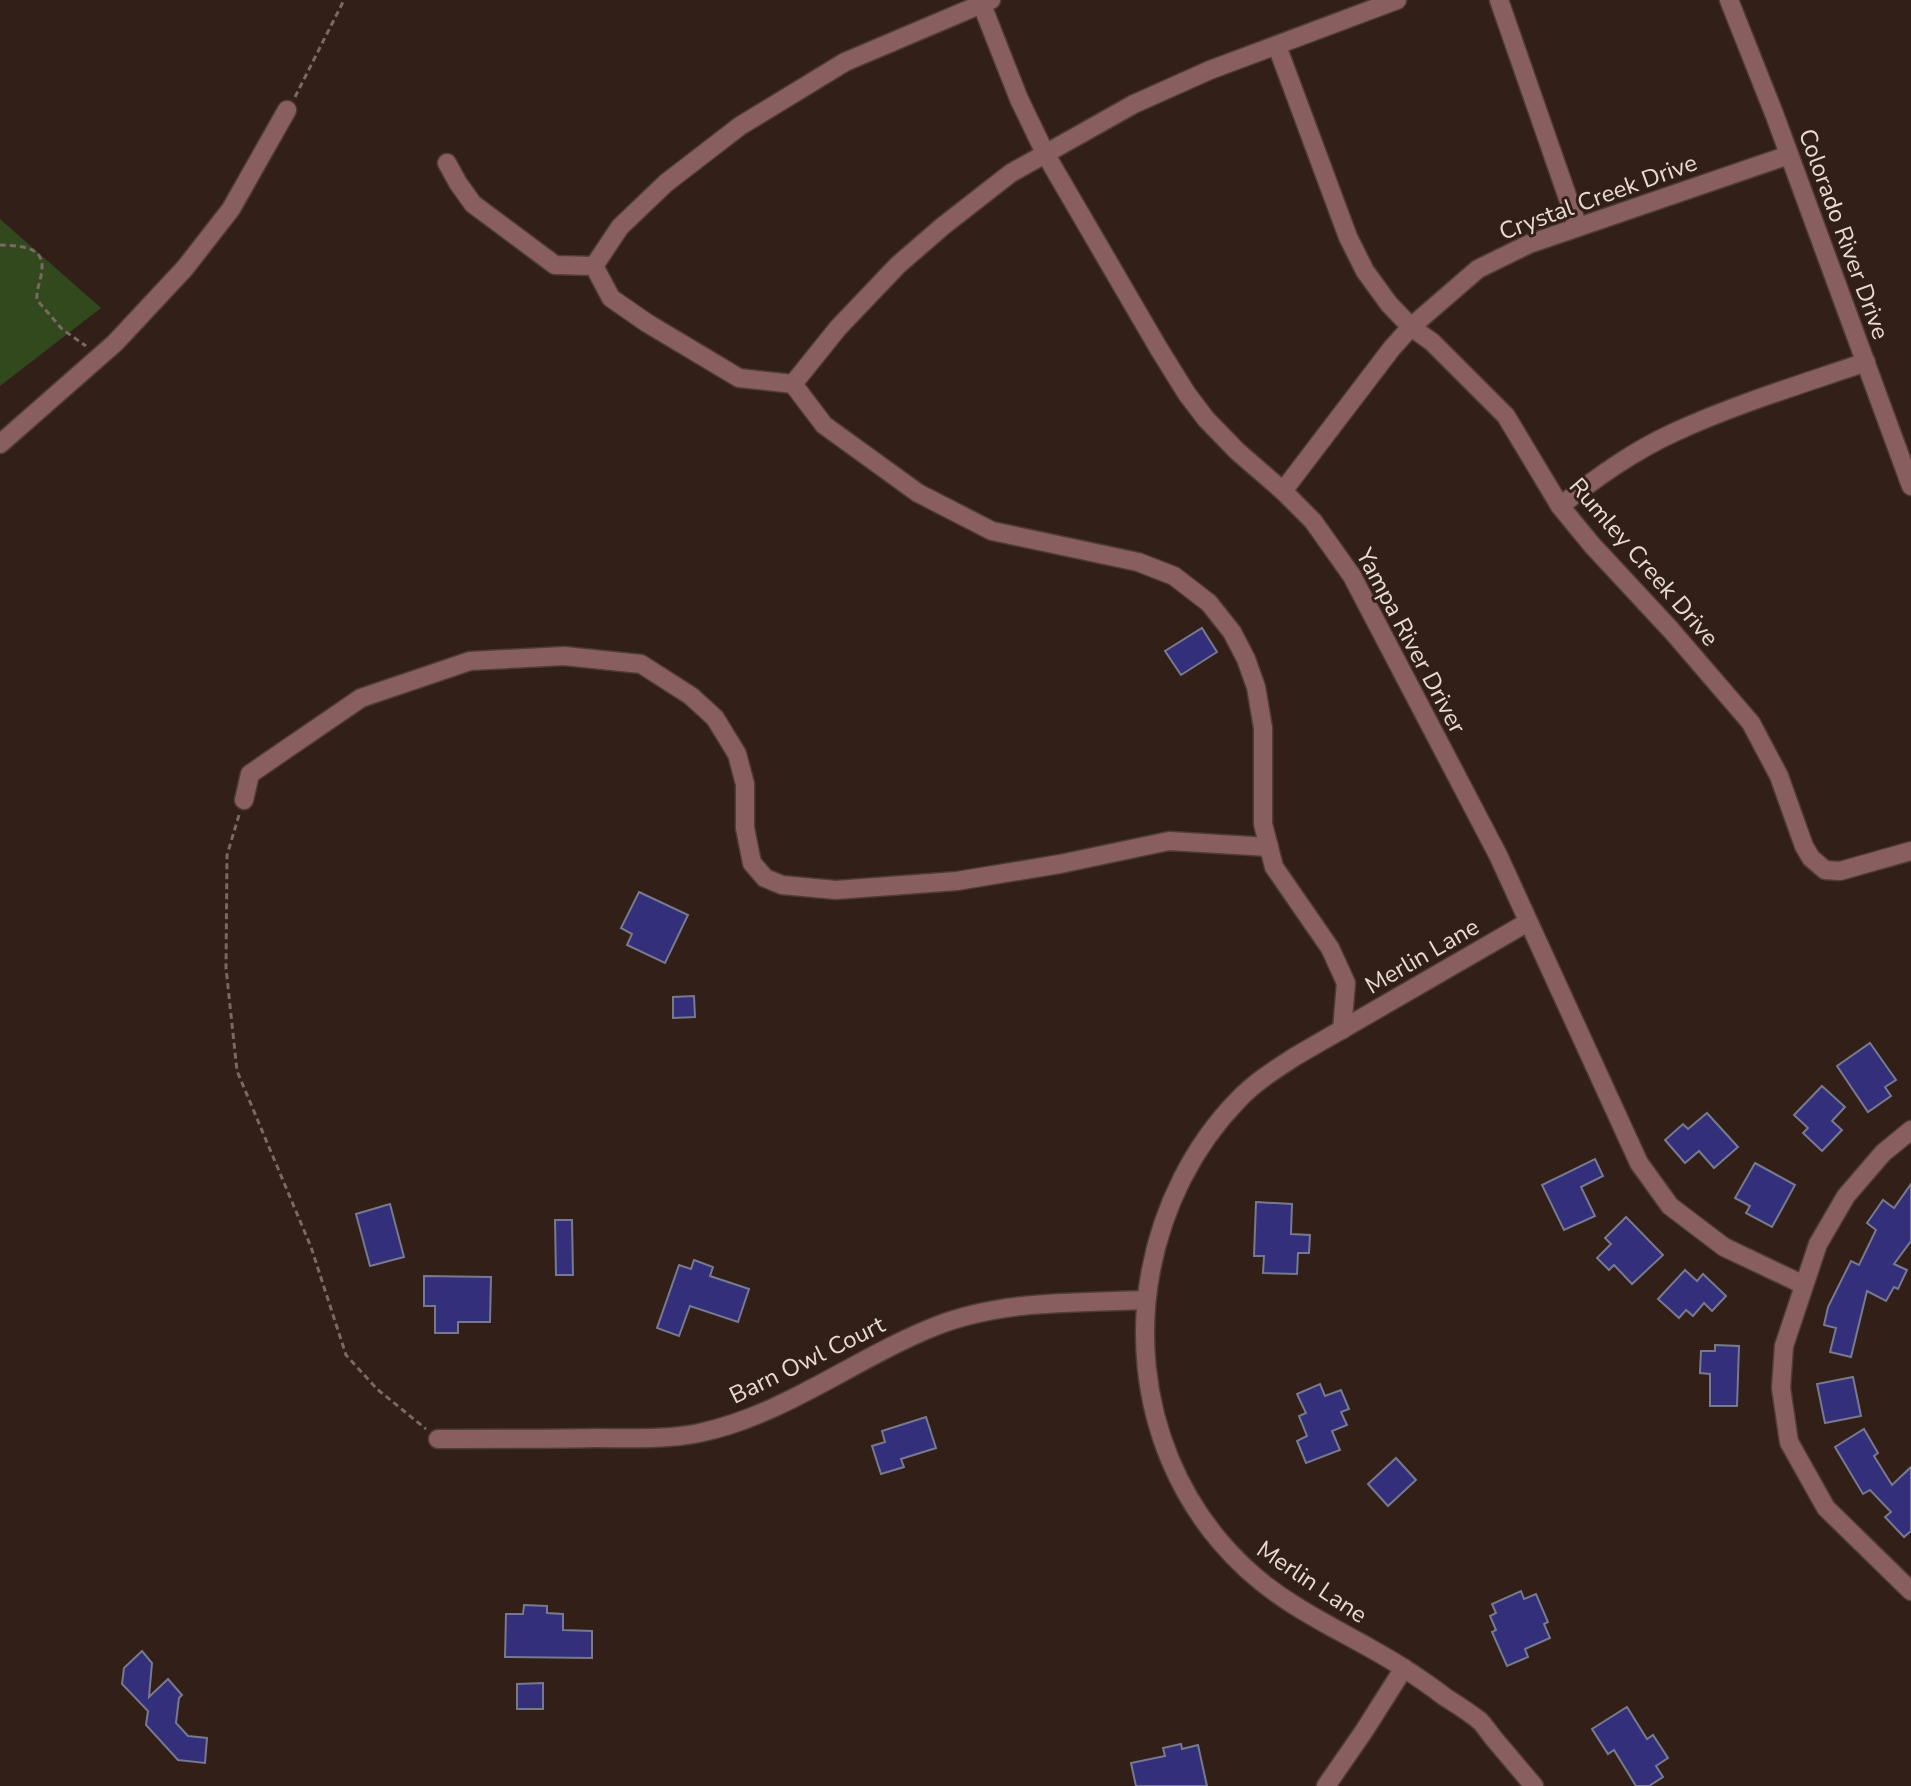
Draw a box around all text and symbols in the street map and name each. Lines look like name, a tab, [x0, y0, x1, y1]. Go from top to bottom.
street label: Colorado River Drive	[1791, 124, 1897, 344]
street label: Crystal Creek Drive	[1495, 146, 1701, 248]
street label: Rumley Creek Drive	[1562, 471, 1726, 653]
street label: Yampa River Driver	[1348, 542, 1474, 740]
street label: Merlin Lane	[1359, 911, 1485, 1001]
street label: Barn Owl Court	[724, 1308, 890, 1411]
street label: Merlin Lane	[1251, 1533, 1373, 1631]

